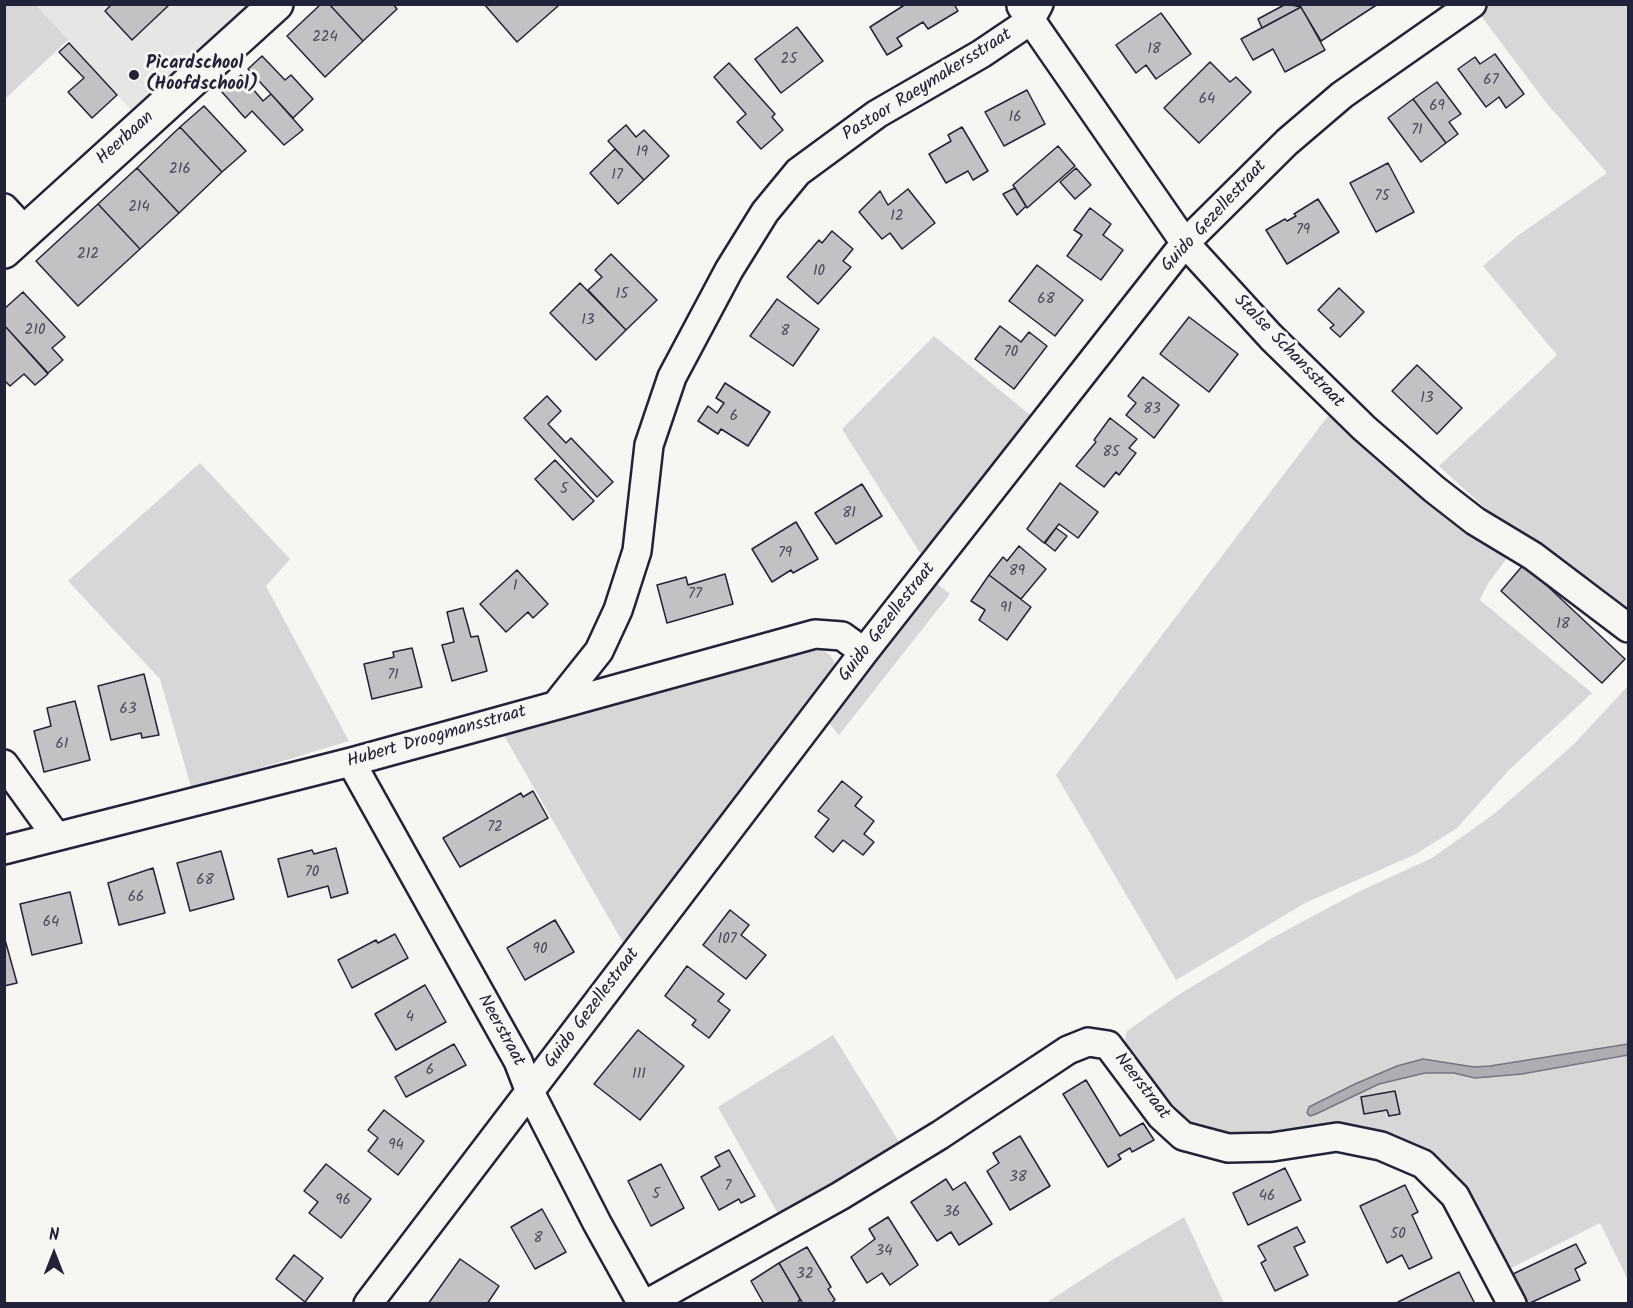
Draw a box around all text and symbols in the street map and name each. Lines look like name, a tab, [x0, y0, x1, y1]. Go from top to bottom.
street label: Pastoor Raeymakersstraat	[840, 25, 1016, 147]
house number: 224	[312, 29, 338, 47]
house number: 18	[1147, 41, 1161, 59]
house number: 25	[781, 51, 797, 69]
place label: Picardschool (Hoofdschool)	[146, 54, 258, 97]
marker: Picardschool (Hoofdschool)	[127, 68, 141, 82]
house number: 67	[1483, 72, 1499, 90]
house number: 64	[1199, 91, 1215, 109]
house number: 69	[1429, 98, 1445, 116]
street label: Heerbaan	[93, 108, 159, 170]
house number: 16	[1008, 109, 1022, 127]
house number: 71	[1411, 122, 1423, 140]
house number: 19	[636, 144, 648, 162]
street label: Guido Gezellestraat	[1158, 157, 1272, 277]
house number: 216	[169, 161, 191, 179]
house number: 17	[611, 167, 623, 185]
house number: 75	[1375, 188, 1389, 206]
house number: 214	[128, 199, 150, 217]
house number: 12	[890, 208, 904, 226]
house number: 79	[1296, 222, 1310, 240]
house number: 212	[77, 246, 99, 264]
house number: 10	[813, 263, 825, 281]
house number: 15	[616, 286, 628, 304]
house number: 68	[1037, 291, 1055, 309]
street label: Stalse Schansstraat	[1228, 291, 1348, 413]
house number: 13	[581, 312, 595, 330]
house number: 210	[25, 322, 45, 340]
house number: 8	[780, 323, 790, 341]
house number: 70	[1004, 344, 1018, 362]
house number: 13	[1420, 390, 1434, 408]
house number: 83	[1143, 401, 1161, 419]
house number: 6	[730, 408, 738, 426]
house number: 85	[1102, 444, 1120, 462]
house number: 5	[560, 481, 568, 499]
house number: 81	[842, 505, 856, 523]
house number: 79	[778, 545, 792, 563]
street label: Guido Gezellestraat	[835, 559, 941, 687]
house number: 89	[1009, 563, 1025, 581]
house number: 1	[513, 578, 517, 596]
house number: 77	[688, 586, 702, 604]
house number: 91	[1000, 600, 1012, 618]
house number: 18	[1556, 616, 1570, 634]
house number: 71	[387, 667, 399, 685]
house number: 63	[120, 701, 136, 719]
street label: Hubert Droogmansstraat	[345, 702, 529, 774]
house number: 61	[55, 736, 69, 754]
house number: 72	[487, 819, 503, 837]
house number: 70	[305, 864, 319, 882]
house number: 68	[196, 872, 214, 890]
house number: 66	[128, 889, 144, 907]
house number: 64	[43, 914, 59, 932]
house number: 107	[717, 931, 737, 949]
house number: 90	[533, 941, 547, 959]
street label: Guido Gezellestraat	[541, 945, 645, 1073]
street label: Neerstraat	[471, 991, 529, 1071]
house number: 4	[406, 1009, 414, 1027]
street label: Neerstraat	[1108, 1049, 1174, 1125]
house number: 6	[426, 1062, 434, 1080]
house number: 111	[632, 1066, 646, 1084]
house number: 94	[388, 1137, 404, 1155]
house number: 38	[1009, 1169, 1027, 1187]
house number: 7	[725, 1178, 731, 1196]
house number: 5	[652, 1186, 660, 1204]
house number: 46	[1259, 1188, 1275, 1206]
house number: 96	[335, 1192, 351, 1210]
house number: 36	[944, 1204, 960, 1222]
text: N	[49, 1223, 59, 1248]
north arrow	[24, 1224, 84, 1284]
house number: 50	[1390, 1226, 1406, 1244]
house number: 8	[533, 1230, 543, 1248]
house number: 34	[876, 1243, 892, 1261]
house number: 32	[796, 1266, 814, 1284]

